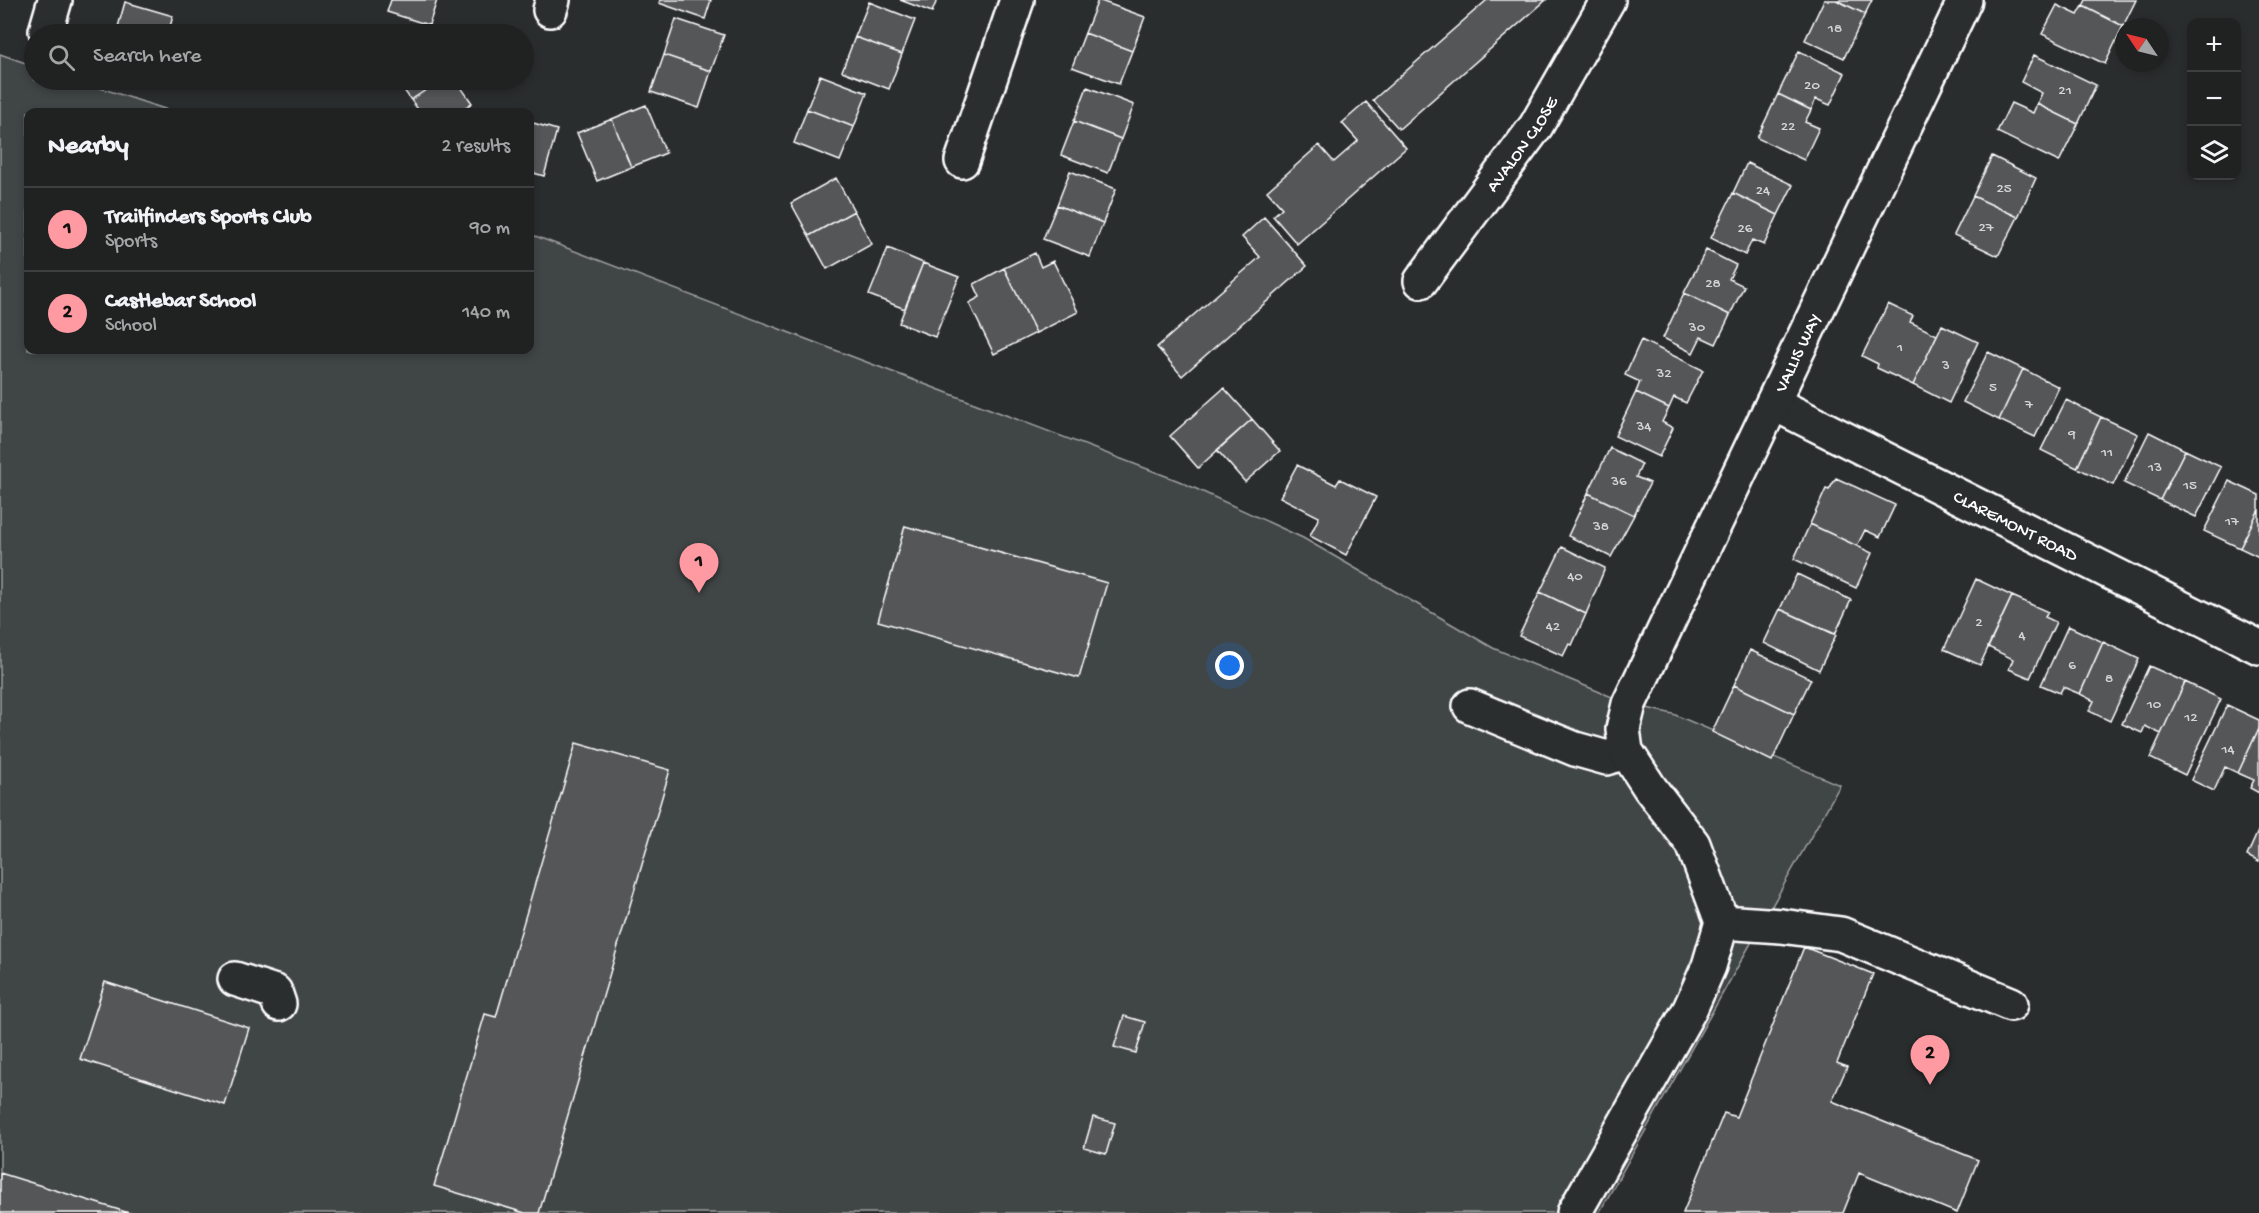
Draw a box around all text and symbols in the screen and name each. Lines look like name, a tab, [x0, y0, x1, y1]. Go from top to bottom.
north arrow	[2115, 18, 2169, 72]
map controls	[2187, 18, 2241, 180]
button: +	[2187, 18, 2241, 72]
house number: 18	[1827, 20, 1842, 38]
search box	[24, 24, 534, 90]
icon: search	[45, 41, 78, 74]
text: Search here	[93, 44, 201, 70]
button: −	[2187, 72, 2241, 126]
house number: 20	[1804, 77, 1820, 95]
house number: 21	[2058, 82, 2072, 100]
street label: AVALON CLOSE	[1483, 93, 1564, 197]
house number: 22	[1781, 118, 1795, 136]
button: layers	[2187, 126, 2241, 180]
text: Nearby	[48, 132, 129, 163]
text: 2 results	[441, 136, 510, 159]
house number: 25	[1996, 180, 2012, 198]
house number: 24	[1756, 182, 1770, 200]
text: Trailfinders Sports Club	[105, 205, 312, 231]
text: 1	[63, 218, 72, 241]
text: 90 m	[470, 218, 510, 241]
house number: 27	[1978, 219, 1995, 237]
house number: 26	[1738, 220, 1753, 238]
text: Sports	[105, 231, 157, 254]
house number: 28	[1705, 275, 1721, 293]
text: Castlebar School	[105, 289, 256, 315]
text: 2	[63, 302, 72, 325]
text: 140 m	[462, 302, 510, 325]
street label: VALLIS WAY	[1771, 311, 1827, 397]
text: School	[105, 315, 157, 338]
house number: 30	[1688, 319, 1706, 337]
house number: 1	[1896, 339, 1903, 357]
house number: 3	[1941, 357, 1950, 375]
house number: 32	[1655, 365, 1672, 383]
house number: 5	[1989, 379, 1997, 397]
house number: 7	[2024, 396, 2034, 414]
house number: 34	[1636, 418, 1651, 436]
house number: 9	[2067, 426, 2076, 444]
house number: 11	[2100, 444, 2113, 462]
house number: 13	[2147, 459, 2162, 477]
house number: 36	[1610, 473, 1627, 491]
house number: 15	[2182, 477, 2197, 495]
street label: CLAREMONT ROAD	[1949, 487, 2081, 567]
house number: 17	[2224, 513, 2240, 531]
house number: 38	[1592, 518, 1609, 536]
pin: 1	[680, 544, 718, 593]
house number: 40	[1567, 568, 1583, 586]
house number: 2	[1975, 614, 1983, 632]
house number: 42	[1546, 618, 1560, 636]
house number: 4	[2018, 627, 2026, 645]
your location	[1215, 651, 1244, 680]
house number: 6	[2068, 657, 2076, 675]
house number: 8	[2105, 670, 2113, 688]
house number: 10	[2146, 696, 2162, 714]
house number: 12	[2183, 709, 2198, 727]
house number: 14	[2220, 741, 2235, 759]
pin: 2	[1910, 1036, 1950, 1085]

